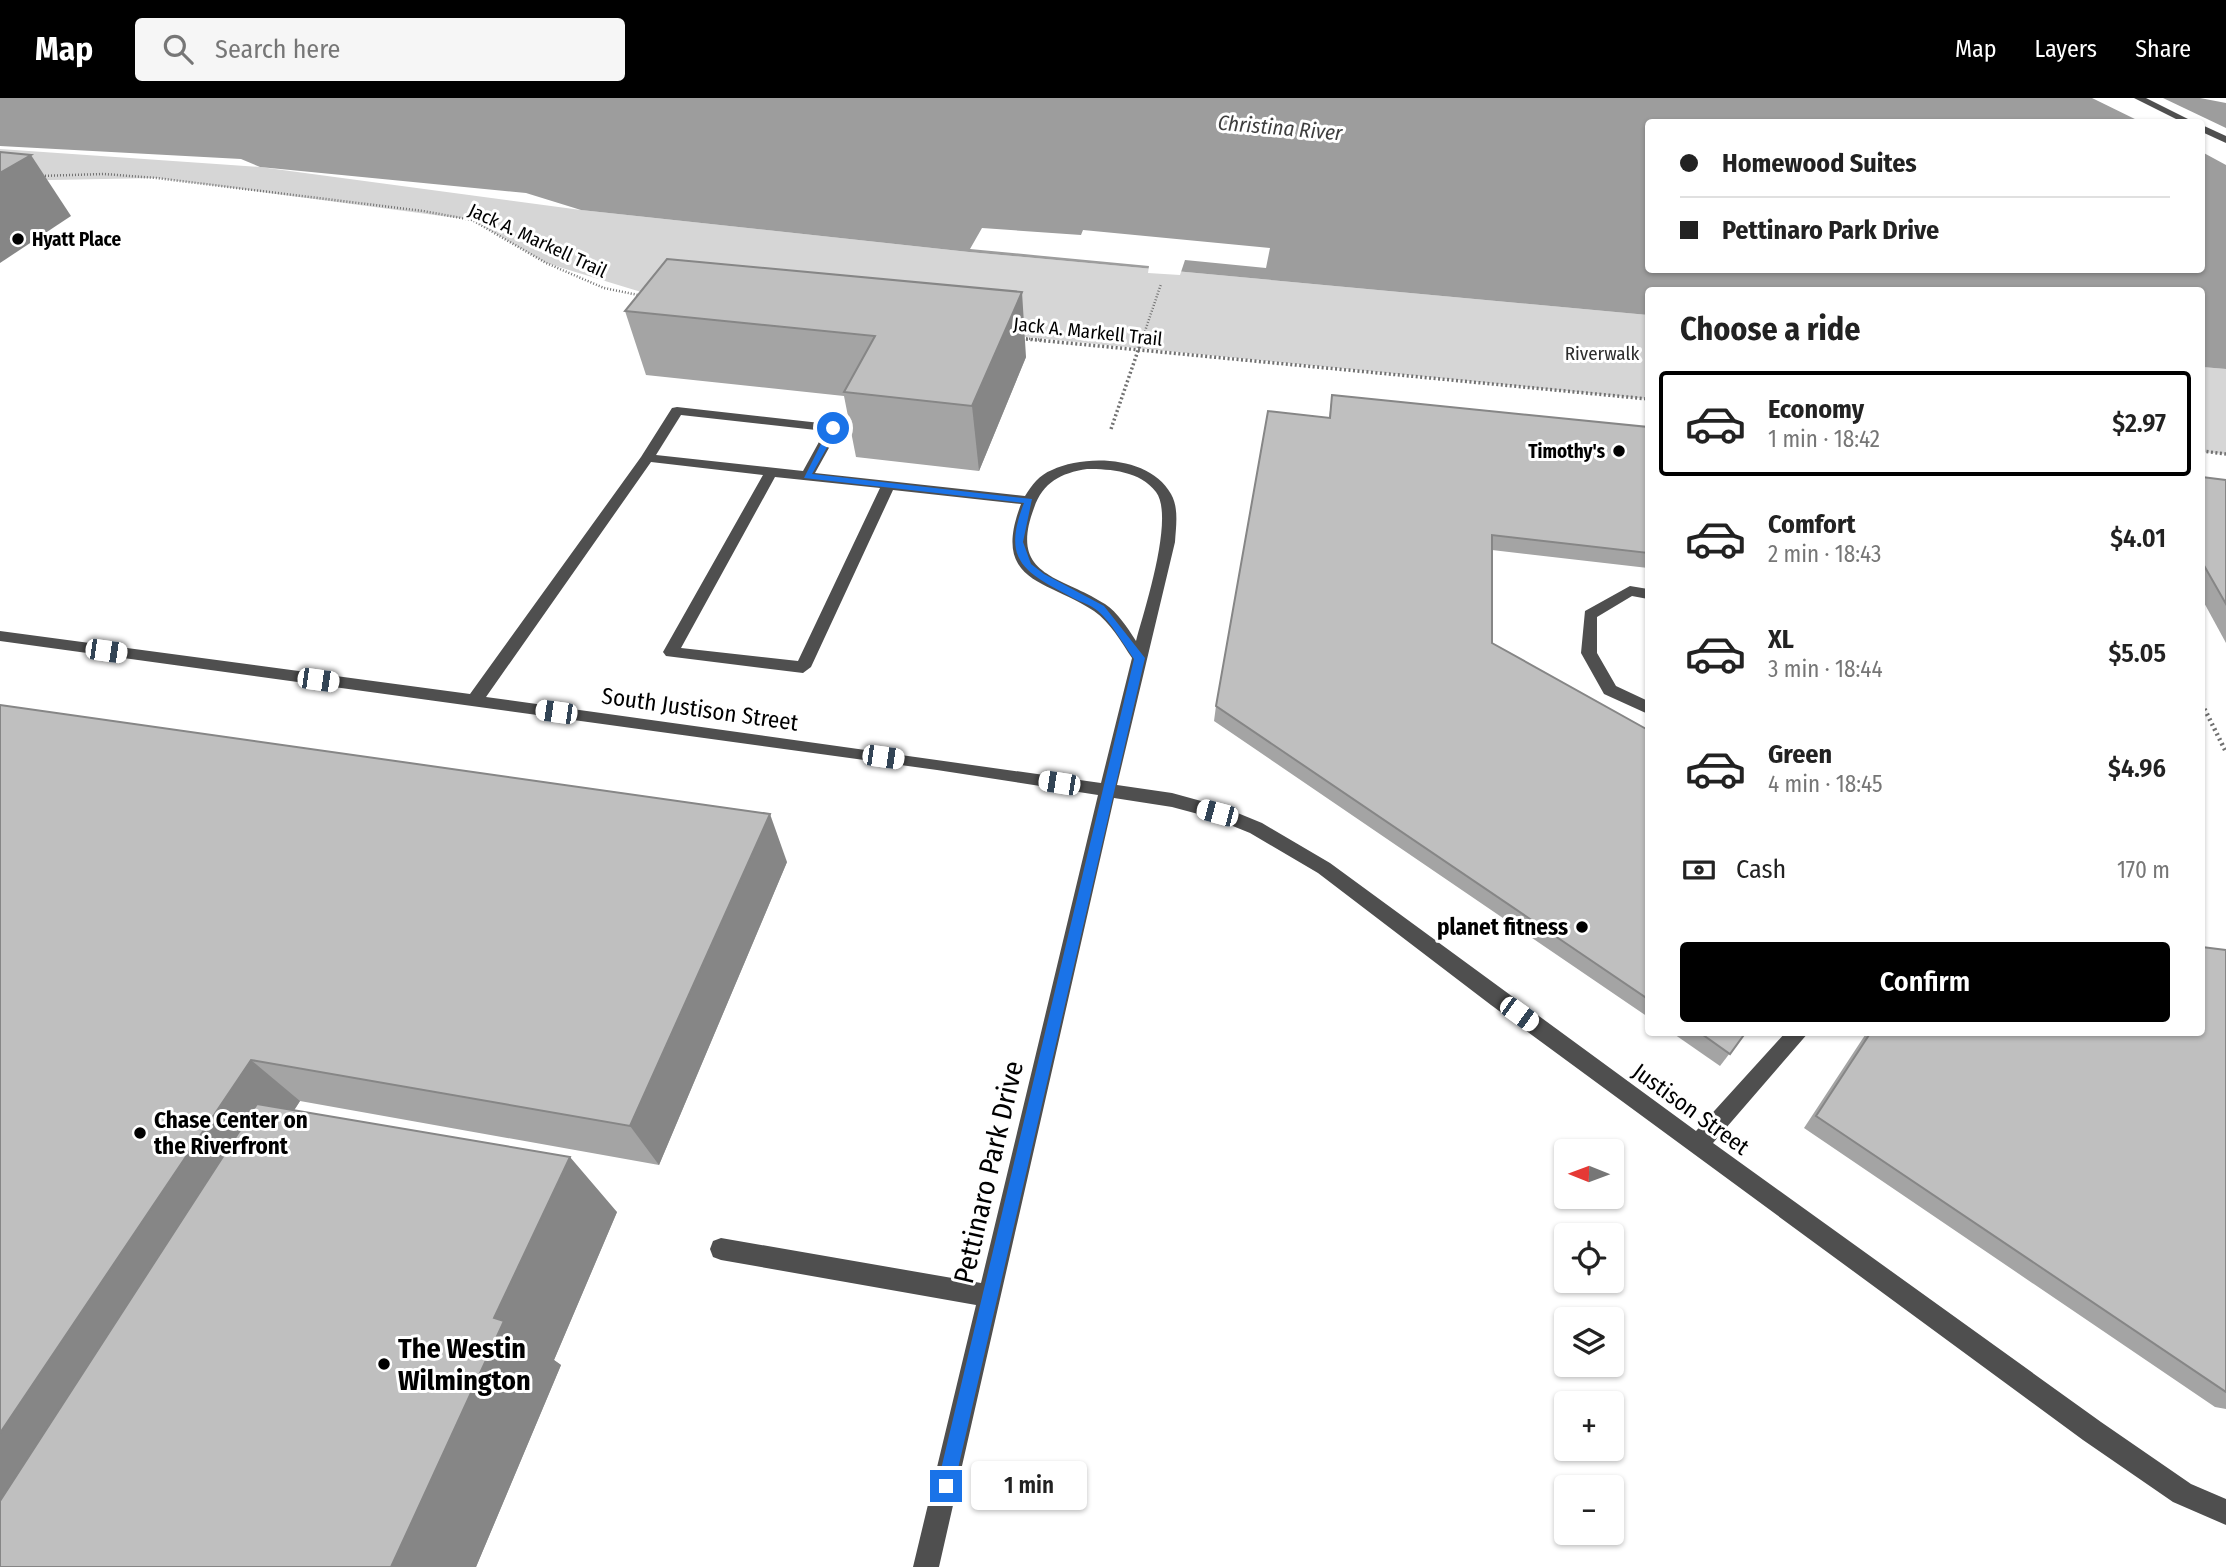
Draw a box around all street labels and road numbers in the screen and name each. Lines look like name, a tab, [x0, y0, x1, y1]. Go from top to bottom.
street label: Jack A. Markell Trail	[465, 198, 611, 283]
street label: Jack A. Markell Trail	[1012, 312, 1164, 351]
street label: South Justison Street	[600, 681, 800, 737]
street label: Justison Street	[1627, 1057, 1755, 1161]
street label: Pettinaro Park Drive	[947, 1058, 1030, 1287]

